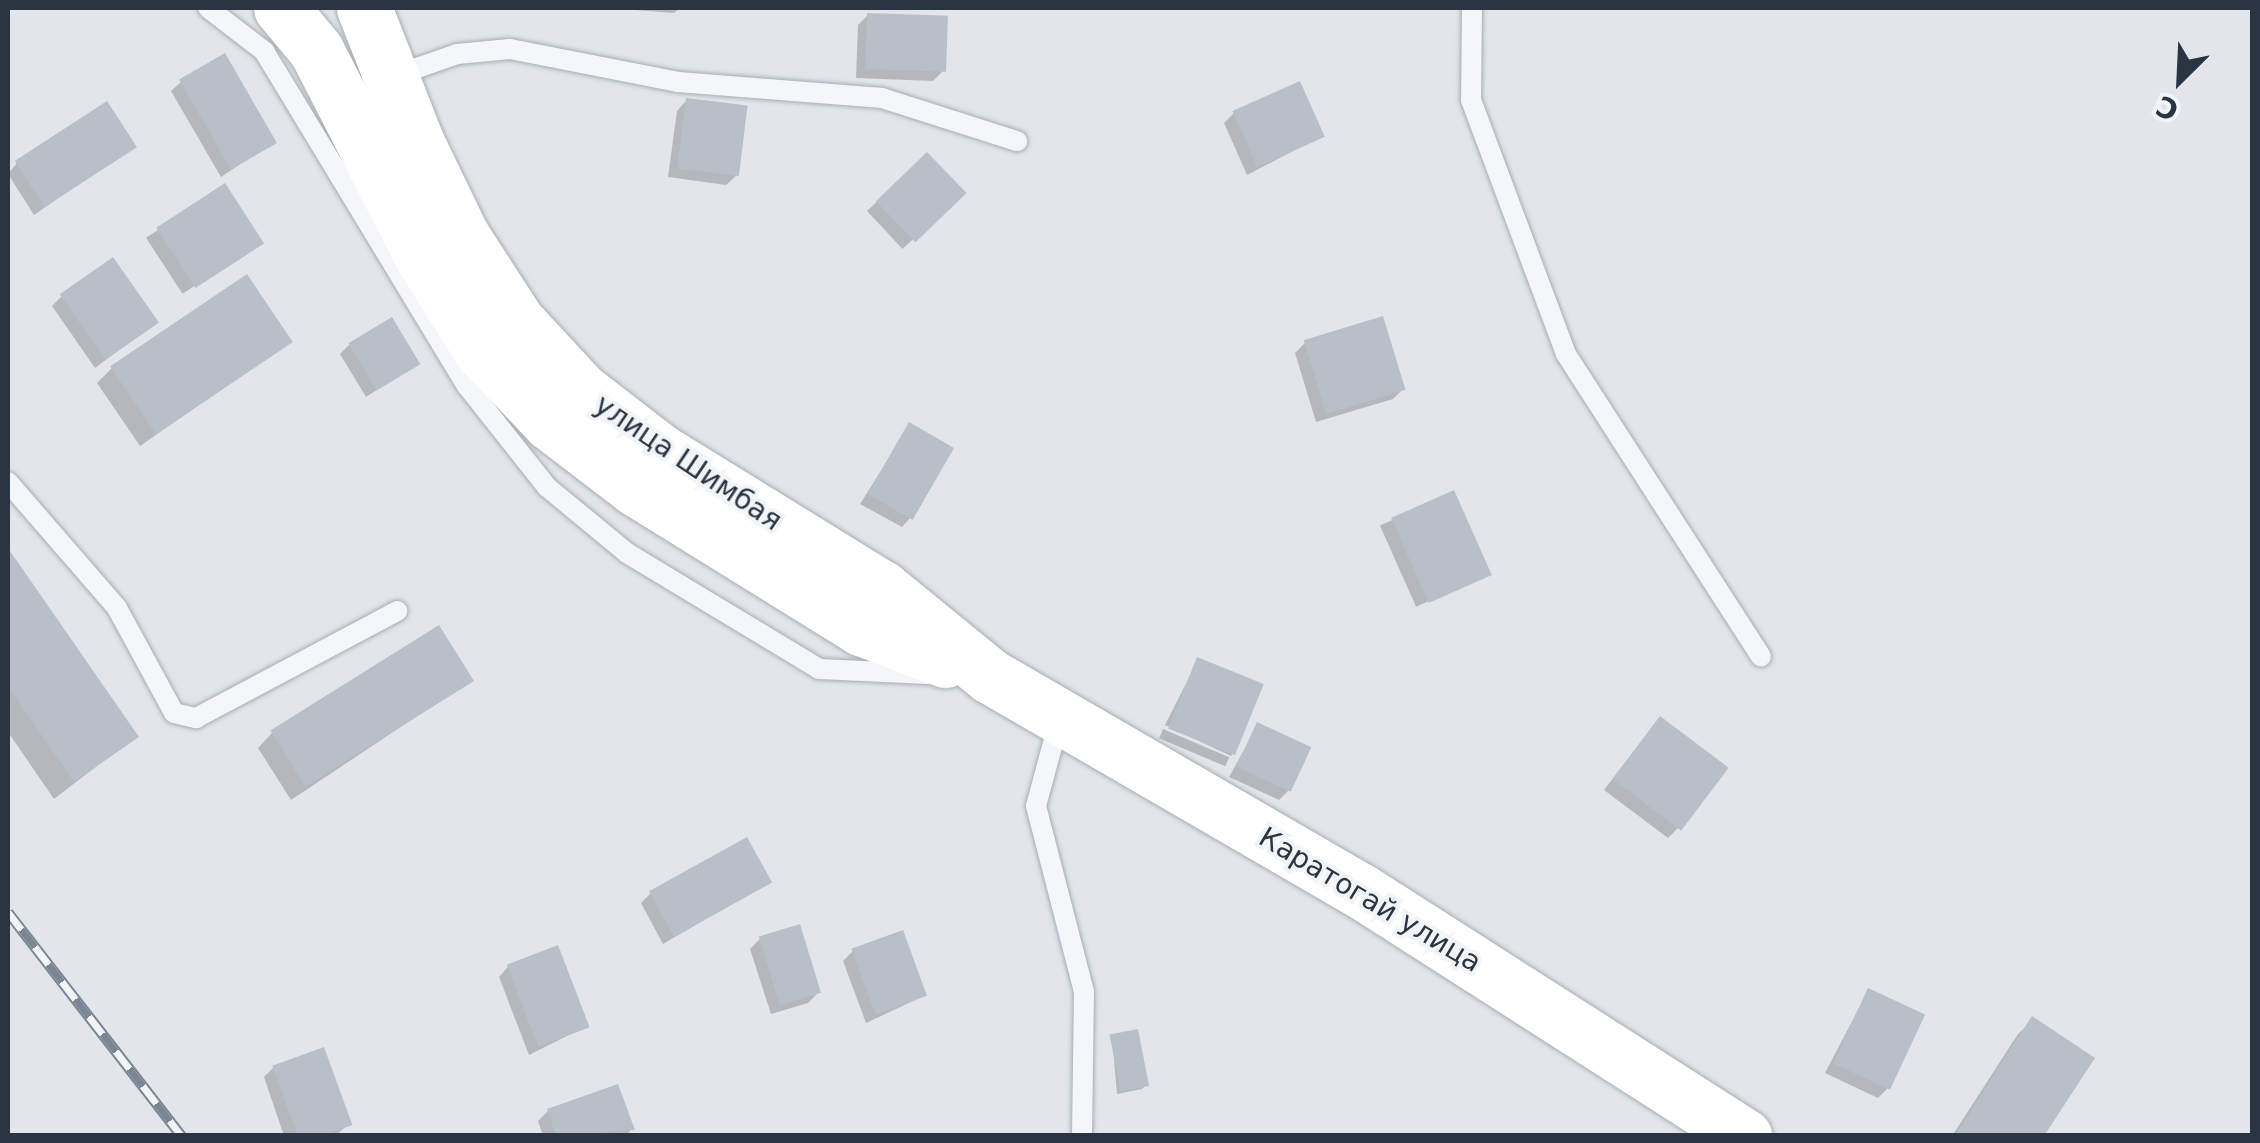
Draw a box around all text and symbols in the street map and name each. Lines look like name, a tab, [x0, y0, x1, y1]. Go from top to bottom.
north arrow	[2130, 30, 2230, 130]
text: С	[2151, 89, 2184, 127]
street label: улица Шимбая	[588, 388, 788, 538]
street label: Каратогай улица	[1253, 820, 1487, 980]

